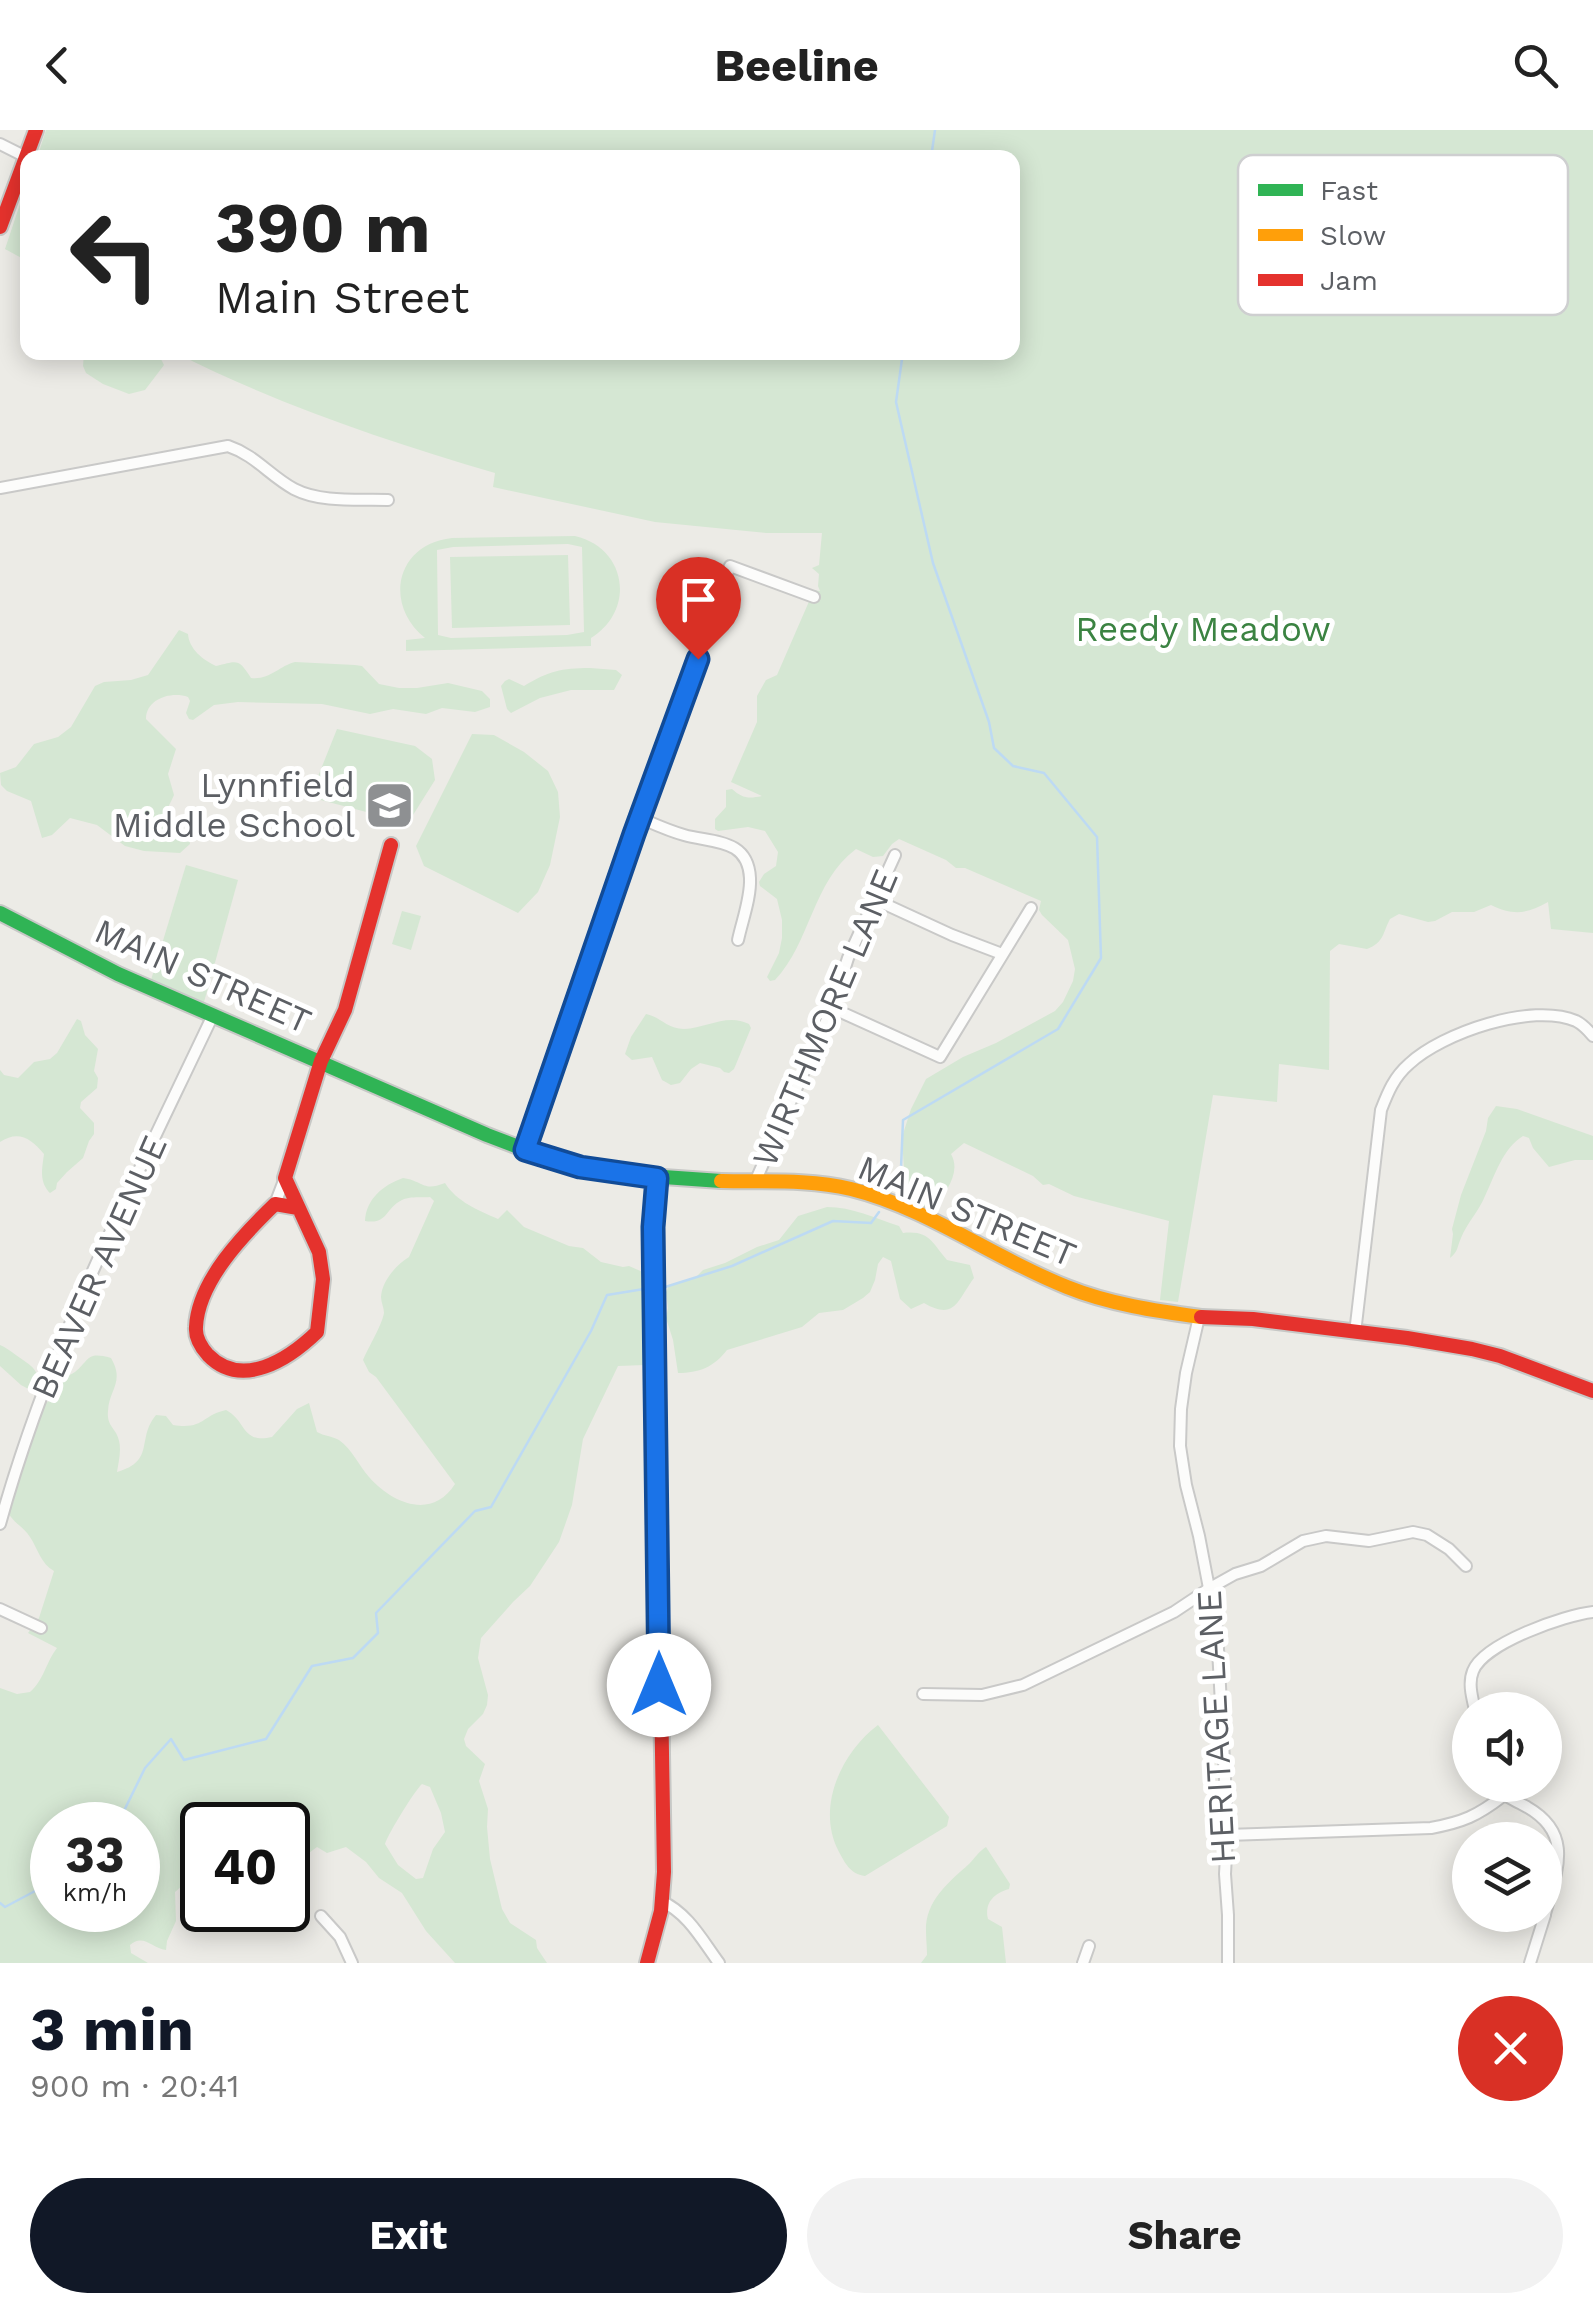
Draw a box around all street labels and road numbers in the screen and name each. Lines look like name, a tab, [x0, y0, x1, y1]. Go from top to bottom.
street label: WIRTHMORE LANE	[743, 863, 907, 1173]
street label: MAIN STREET	[88, 910, 318, 1042]
street label: BEAVER AVENUE	[22, 1129, 176, 1405]
street label: MAIN STREET	[852, 1146, 1082, 1276]
street label: HERITAGE LANE	[1188, 1589, 1244, 1865]

